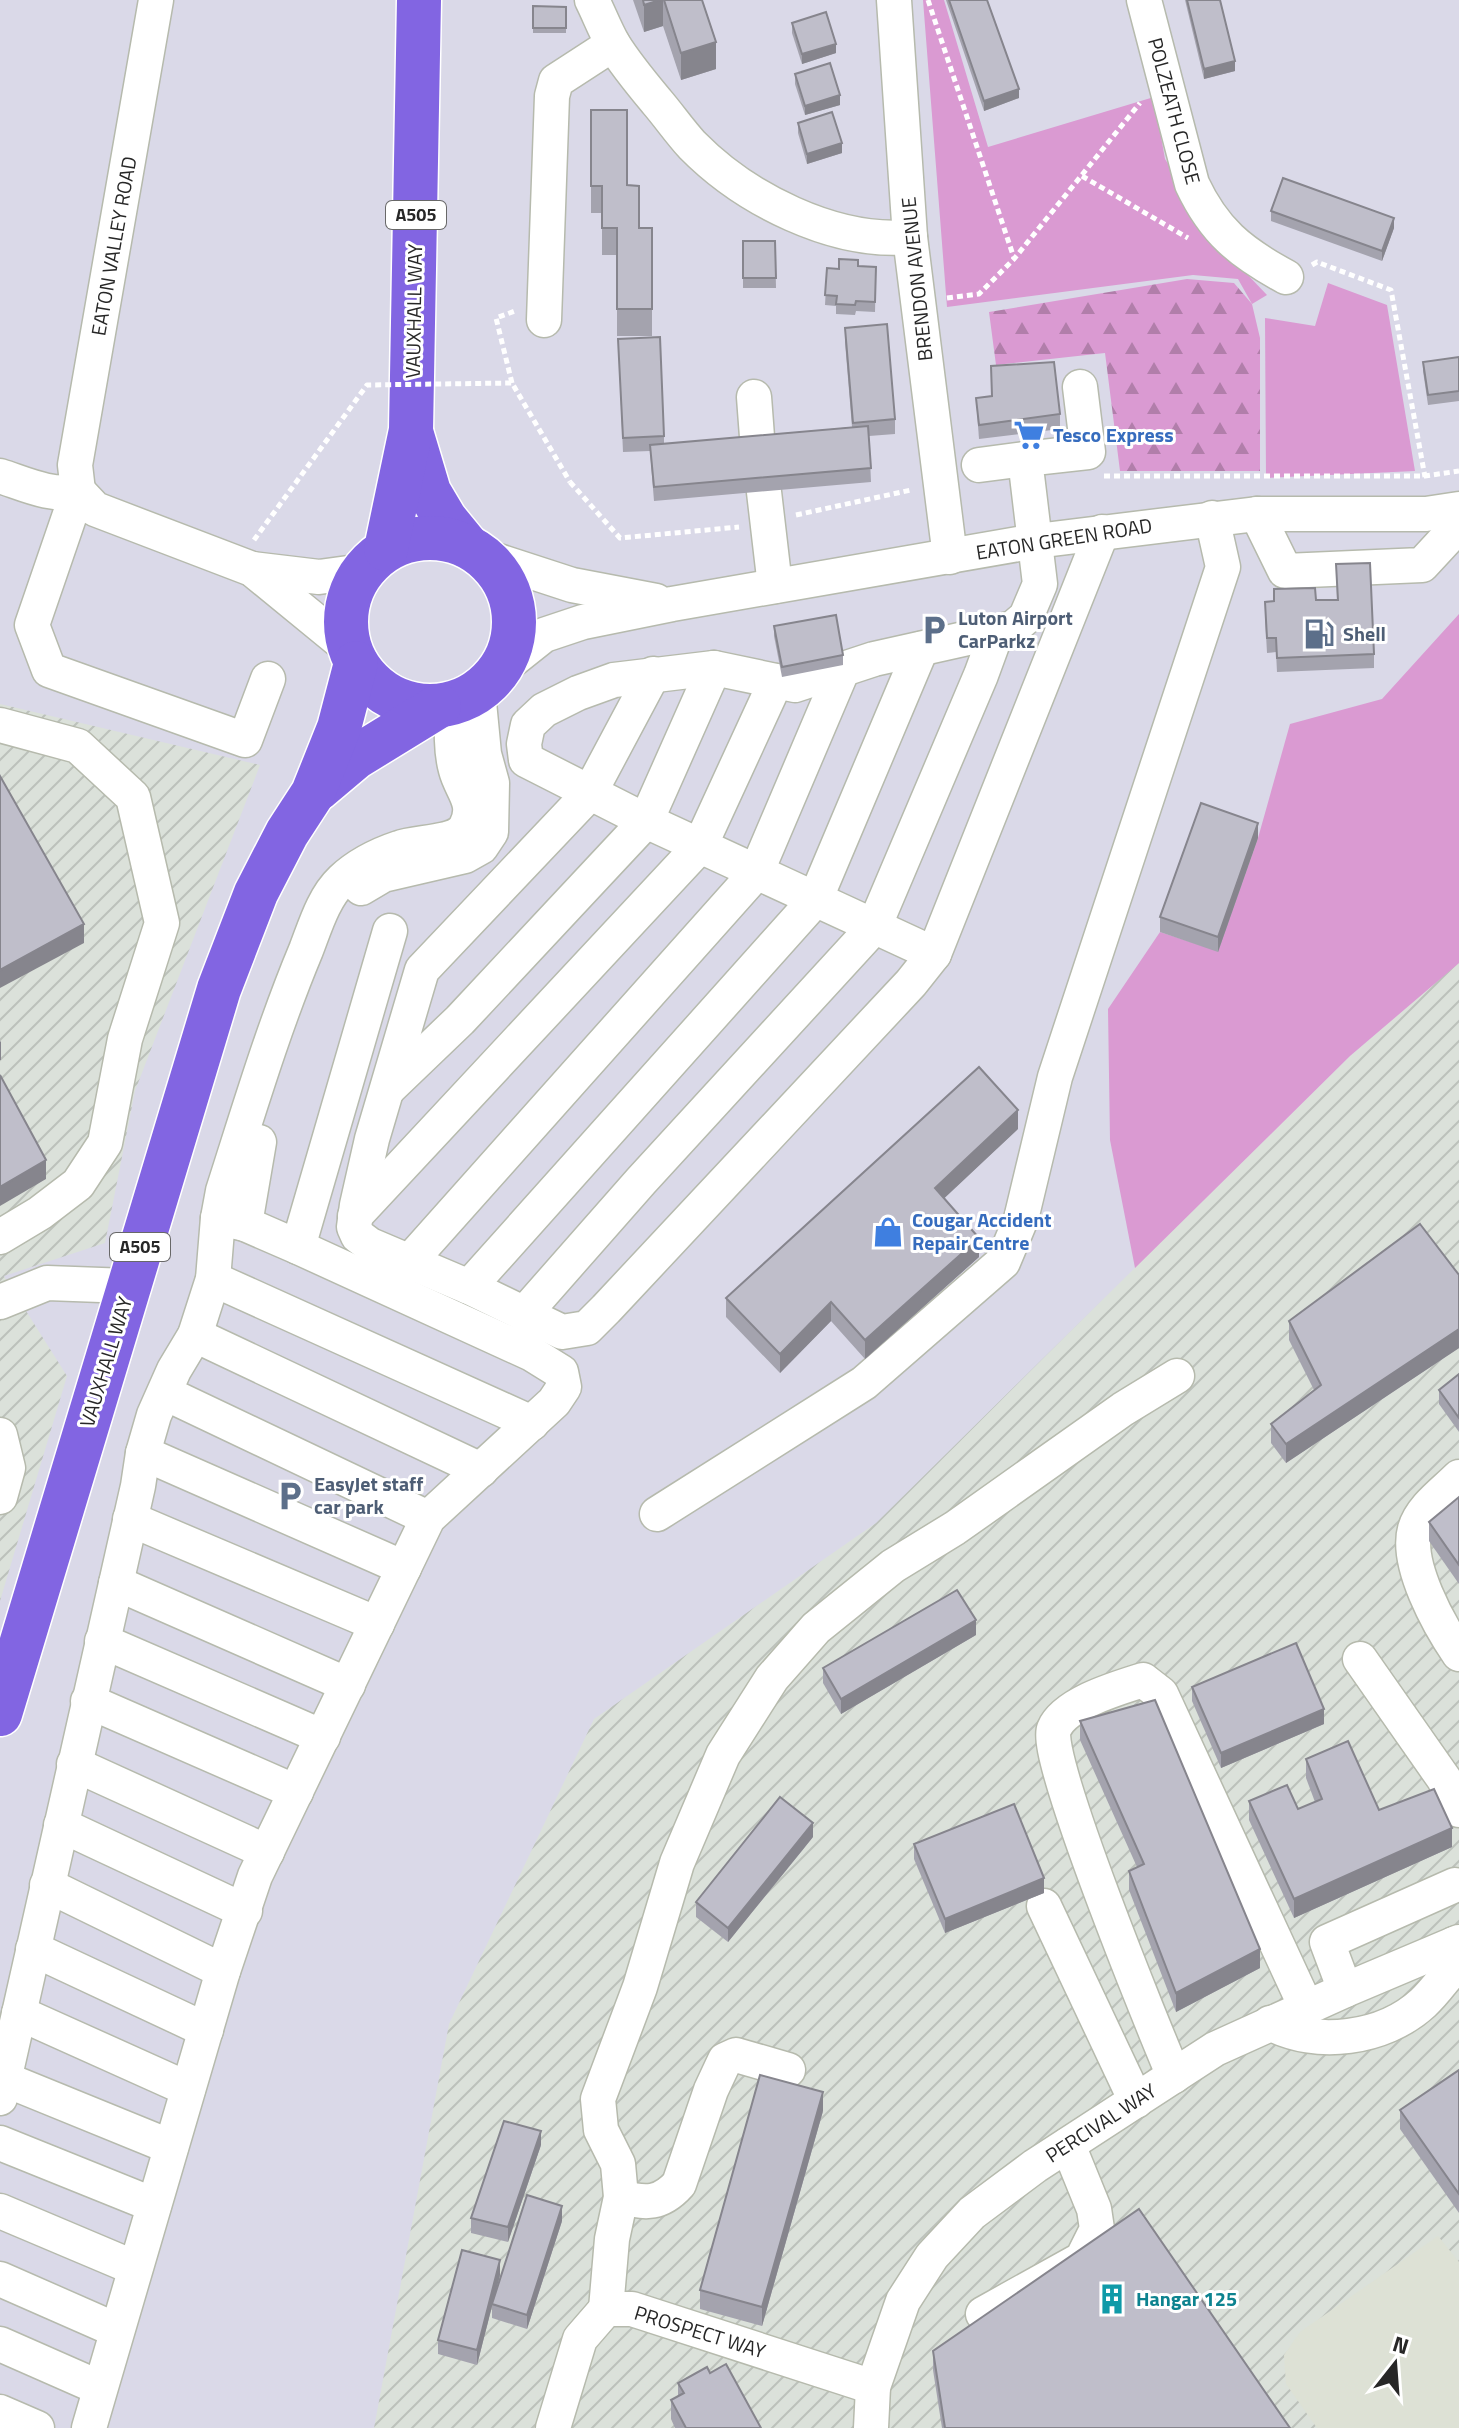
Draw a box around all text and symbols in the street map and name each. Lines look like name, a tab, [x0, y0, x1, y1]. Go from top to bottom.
street label: POLZEATH CLOSE	[1140, 34, 1209, 188]
street label: EATON VALLEY ROAD	[82, 154, 145, 338]
street label: BRENDON AVENUE	[892, 196, 941, 363]
road number: A505	[386, 201, 446, 229]
street label: VAUXHALL WAY	[397, 243, 430, 379]
supermarket icon: Tesco Express	[1012, 418, 1046, 452]
place label: Tesco Express	[1053, 419, 1174, 450]
street label: EATON GREEN ROAD	[974, 509, 1154, 568]
place label: Luton Airport CarParkz	[958, 602, 1073, 656]
parking icon: Luton Airport CarParkz	[917, 613, 951, 647]
fuel station icon: Shell	[1302, 617, 1336, 651]
place label: Shell	[1343, 618, 1386, 649]
place label: Cougar Accident Repair Centre	[912, 1204, 1052, 1258]
shop icon: Cougar Accident Repair Centre	[871, 1215, 905, 1249]
road number: A505	[110, 1233, 170, 1261]
street label: VAUXHALL WAY	[71, 1293, 140, 1431]
place label: EasyJet staff car park	[314, 1468, 423, 1522]
parking icon: EasyJet staff car park	[273, 1479, 307, 1513]
street label: PERCIVAL WAY	[1039, 2075, 1163, 2170]
building icon: Hangar 125	[1095, 2282, 1129, 2316]
place label: Hangar 125	[1136, 2283, 1237, 2314]
street label: PROSPECT WAY	[631, 2297, 770, 2366]
north arrow	[1355, 2324, 1435, 2404]
text: N	[1389, 2326, 1413, 2363]

